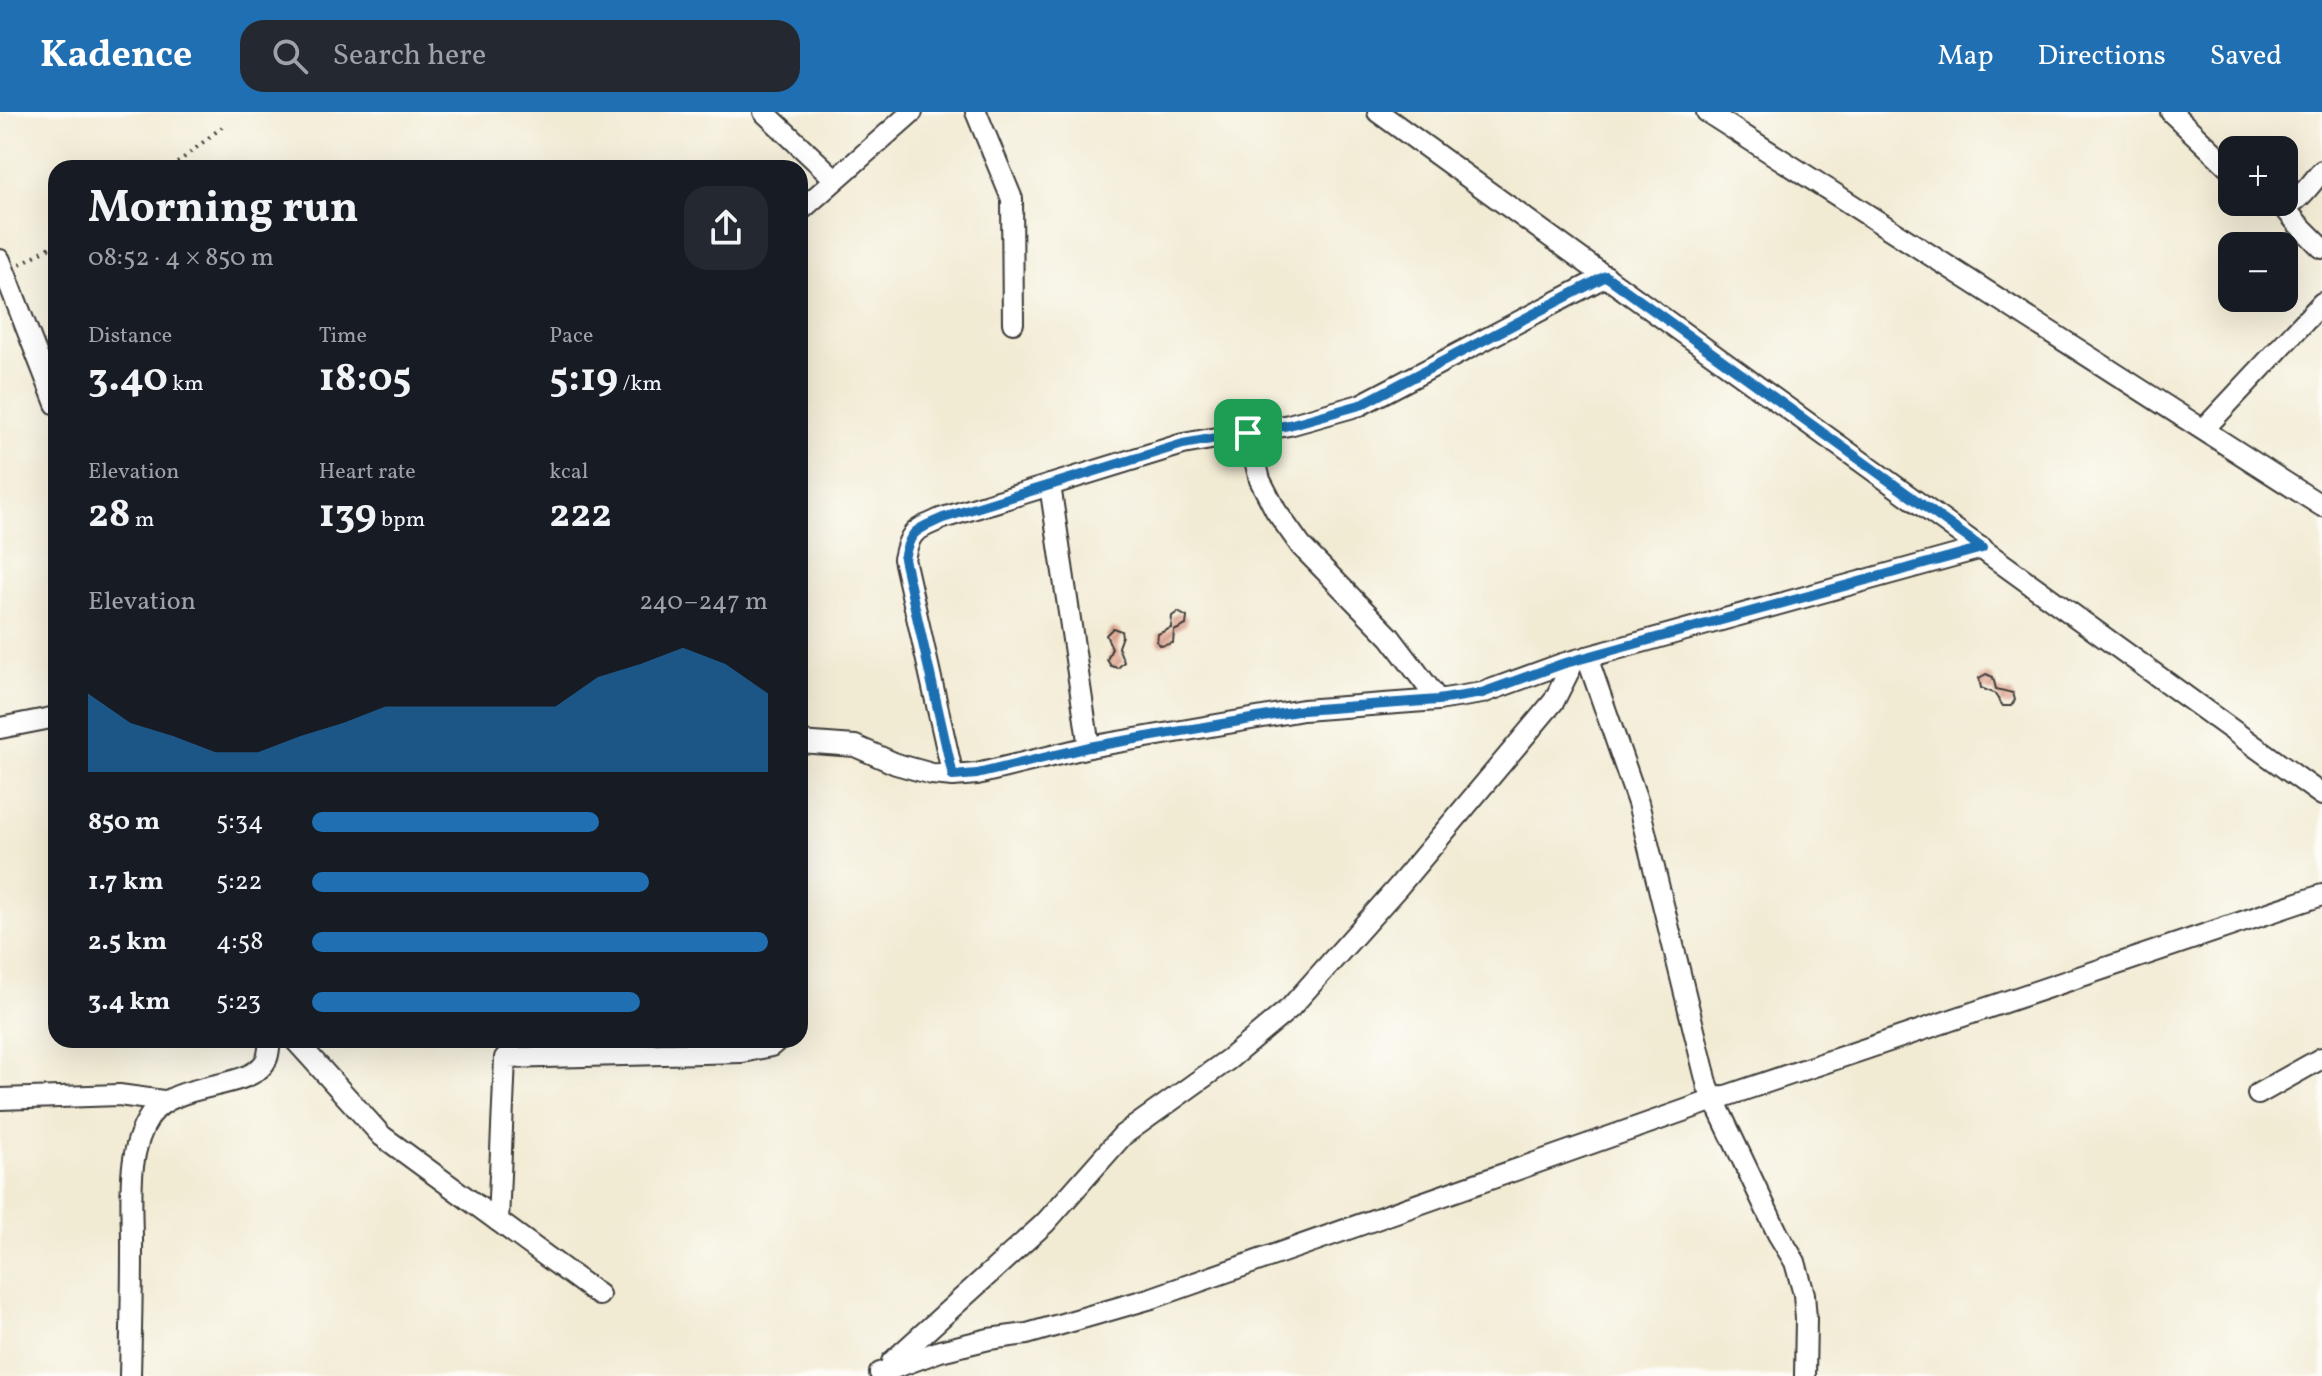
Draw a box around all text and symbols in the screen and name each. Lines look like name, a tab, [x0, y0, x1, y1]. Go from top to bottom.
search box	[240, 20, 800, 92]
text: Kadence	[40, 30, 192, 83]
icon: search	[268, 34, 312, 78]
text: Search here	[332, 35, 486, 77]
text: Map	[1938, 37, 1994, 76]
text: Directions	[2038, 37, 2166, 76]
text: Saved	[2210, 37, 2282, 76]
map controls	[2218, 136, 2298, 312]
button: +	[2218, 136, 2298, 216]
text: Morning run	[88, 179, 359, 240]
button: share	[684, 186, 768, 270]
button: −	[2218, 232, 2298, 312]
text: 08:52 · 4 × 850 m	[88, 240, 274, 276]
text: Distance	[88, 321, 172, 352]
text: Time	[319, 321, 367, 352]
text: Pace	[549, 321, 593, 352]
text: 3.40	[88, 352, 168, 408]
text: 18:05	[319, 352, 412, 408]
text: 5:19	[549, 352, 618, 408]
text: km	[168, 369, 204, 400]
text: /km	[618, 369, 662, 400]
pin	[1214, 399, 1282, 467]
icon: arrive	[1226, 411, 1270, 455]
text: Elevation	[88, 457, 179, 488]
text: Heart rate	[319, 457, 416, 488]
text: kcal	[549, 457, 588, 488]
text: 28	[88, 488, 131, 544]
text: 139	[319, 488, 377, 544]
text: 222	[549, 488, 612, 544]
text: m	[131, 505, 154, 536]
text: bpm	[377, 505, 425, 536]
text: Elevation	[88, 584, 196, 620]
text: 240–247 m	[639, 584, 768, 620]
text: 850 m	[88, 804, 160, 840]
text: 5:34	[216, 804, 264, 840]
text: 1.7 km	[88, 864, 164, 900]
text: 5:22	[216, 864, 263, 900]
text: 2.5 km	[88, 924, 167, 960]
text: 4:58	[216, 924, 263, 960]
text: 3.4 km	[88, 984, 171, 1020]
text: 5:23	[216, 984, 261, 1020]

